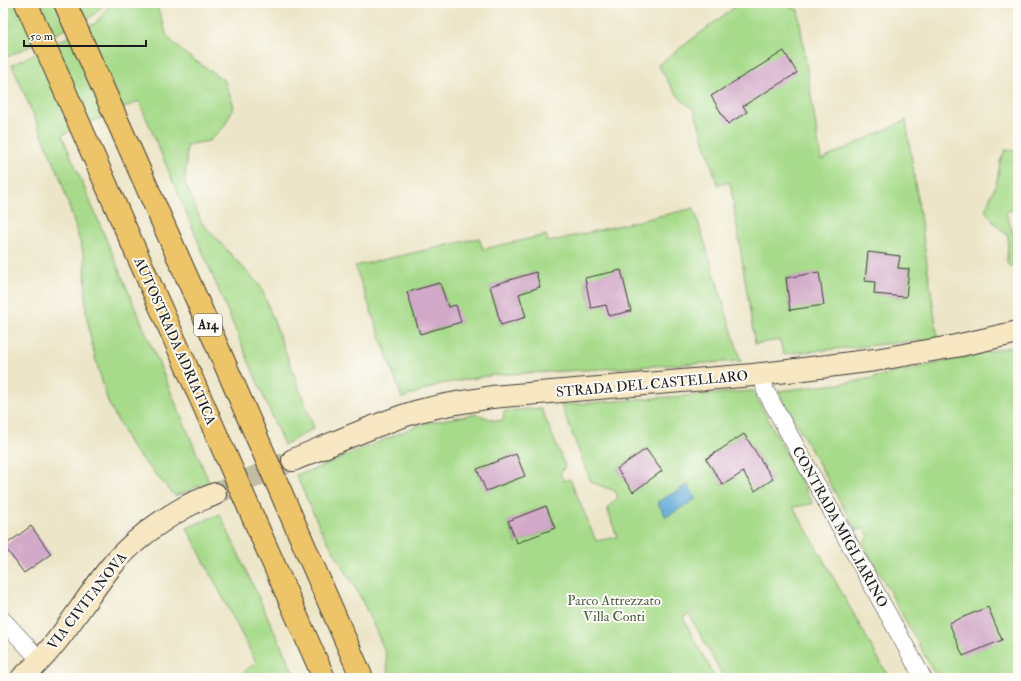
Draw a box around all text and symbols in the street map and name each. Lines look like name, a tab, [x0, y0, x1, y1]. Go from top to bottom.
scale bar	[24, 22, 146, 48]
text: 50 m	[30, 29, 54, 44]
street label: AUTOSTRADA ADRIATICA	[130, 254, 220, 427]
road number: A14	[194, 314, 222, 336]
street label: STRADA DEL CASTELLARO	[555, 367, 749, 401]
street label: CONTRADA MIGLIARINO	[789, 444, 891, 610]
street label: VIA CIVITANOVA	[44, 549, 130, 653]
park label: Parco Attrezzato Villa Conti	[567, 592, 661, 625]

